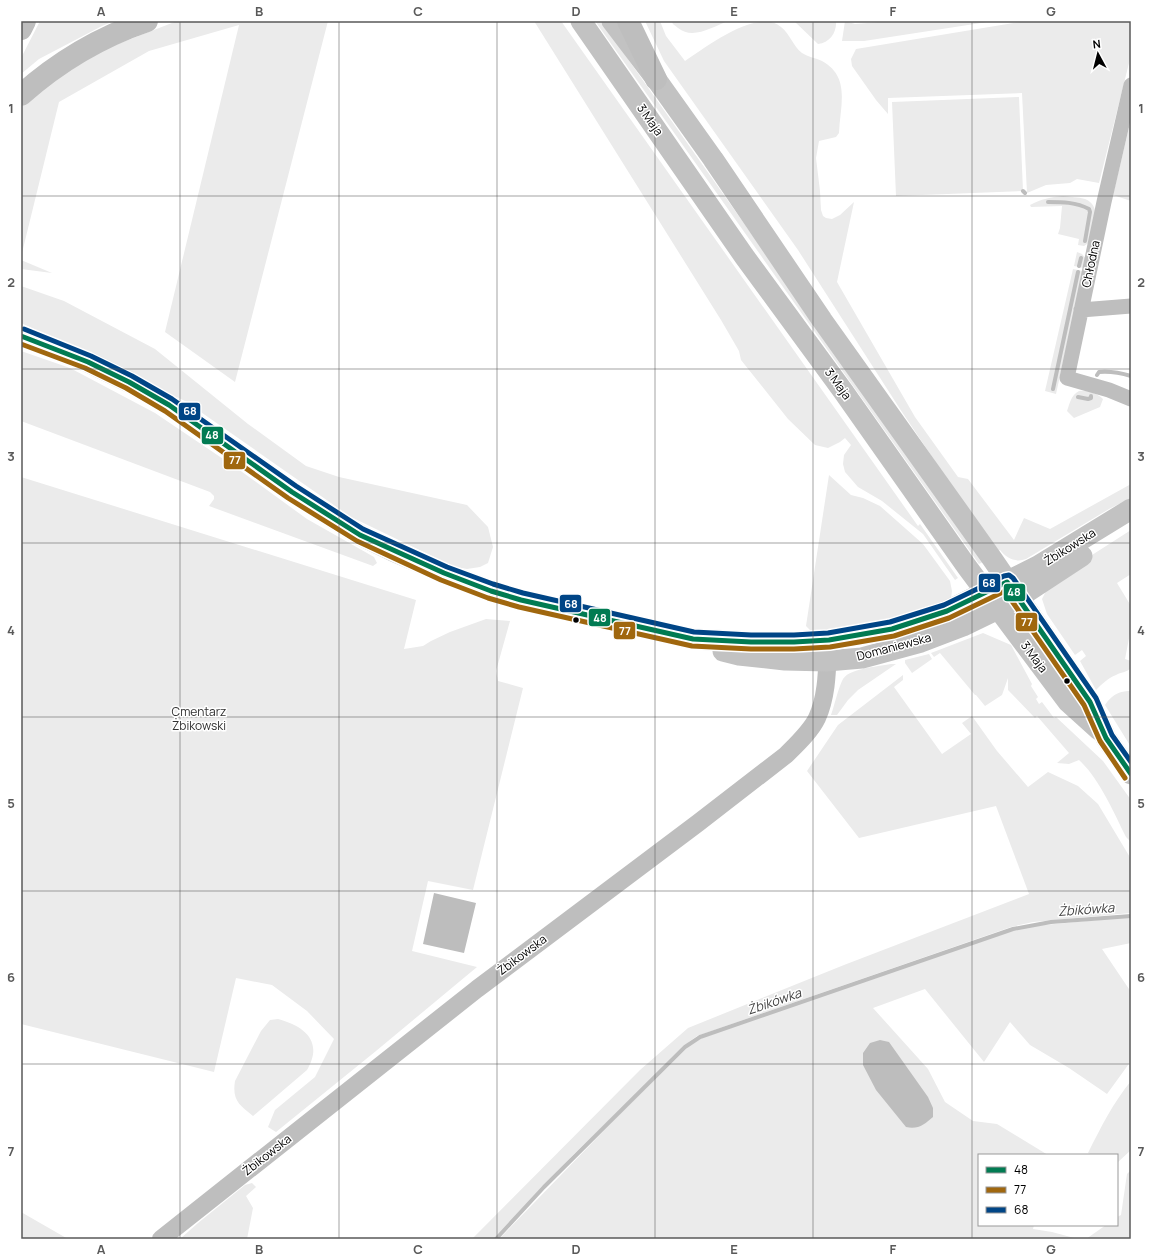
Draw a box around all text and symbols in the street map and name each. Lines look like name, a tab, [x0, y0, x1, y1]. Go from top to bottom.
text: A	[97, 2, 106, 20]
text: B	[255, 2, 263, 20]
text: C	[413, 2, 423, 20]
text: D	[571, 2, 581, 20]
text: E	[730, 2, 738, 20]
text: F	[890, 2, 897, 20]
text: G	[1046, 2, 1056, 20]
north arrow	[1078, 34, 1118, 74]
text: N	[1092, 36, 1102, 52]
text: 1	[8, 99, 14, 117]
text: 1	[1138, 99, 1144, 117]
street label: 3 Maja	[633, 100, 668, 139]
street label: Chłodna	[1077, 239, 1104, 289]
text: 2	[7, 273, 15, 291]
text: 2	[1137, 273, 1145, 291]
street label: 3 Maja	[821, 364, 856, 403]
line badge: 68	[178, 402, 201, 421]
text: 68	[183, 403, 197, 418]
line badge: 48	[201, 426, 224, 445]
text: 48	[205, 427, 219, 442]
text: 3	[7, 447, 15, 465]
text: 3	[1137, 447, 1145, 465]
line badge: 77	[223, 451, 246, 470]
text: 77	[229, 452, 241, 467]
street label: Żbikowska	[1041, 524, 1099, 569]
line badge: 68	[978, 573, 1001, 593]
text: 68	[982, 575, 996, 590]
line badge: 48	[1003, 583, 1026, 602]
text: 48	[1007, 584, 1021, 599]
line badge: 68	[559, 594, 582, 613]
text: 68	[564, 596, 578, 611]
line badge: 48	[588, 608, 611, 627]
text: 48	[593, 610, 607, 625]
line badge: 77	[1015, 612, 1038, 632]
text: 77	[1021, 614, 1033, 629]
unlabelled marker	[571, 615, 581, 625]
text: 4	[7, 621, 15, 639]
line badge: 77	[613, 621, 636, 640]
text: 4	[1137, 621, 1145, 639]
text: 77	[619, 623, 631, 638]
street label: Domaniewska	[855, 628, 933, 665]
street label: 3 Maja	[1017, 637, 1052, 676]
unlabelled marker	[1062, 676, 1072, 686]
park label: Cmentarz Żbikowski	[172, 703, 226, 734]
text: 5	[7, 794, 15, 812]
text: 5	[1137, 794, 1145, 812]
water label: Żbikówka	[1057, 898, 1115, 920]
street label: Żbikowska	[493, 930, 550, 979]
text: 6	[7, 968, 15, 986]
text: 6	[1137, 968, 1145, 986]
water label: Żbikówka	[745, 983, 804, 1019]
street label: Żbikowska	[239, 1130, 295, 1179]
text: 7	[8, 1142, 15, 1160]
text: 7	[1138, 1142, 1145, 1160]
legend	[978, 1154, 1118, 1226]
text: 48	[1014, 1161, 1028, 1178]
text: 77	[1014, 1181, 1026, 1198]
text: 68	[1014, 1201, 1028, 1218]
text: A	[97, 1240, 106, 1258]
text: B	[255, 1240, 263, 1258]
text: C	[413, 1240, 423, 1258]
text: D	[571, 1240, 581, 1258]
text: E	[730, 1240, 738, 1258]
text: F	[890, 1240, 897, 1258]
text: G	[1046, 1240, 1056, 1258]

